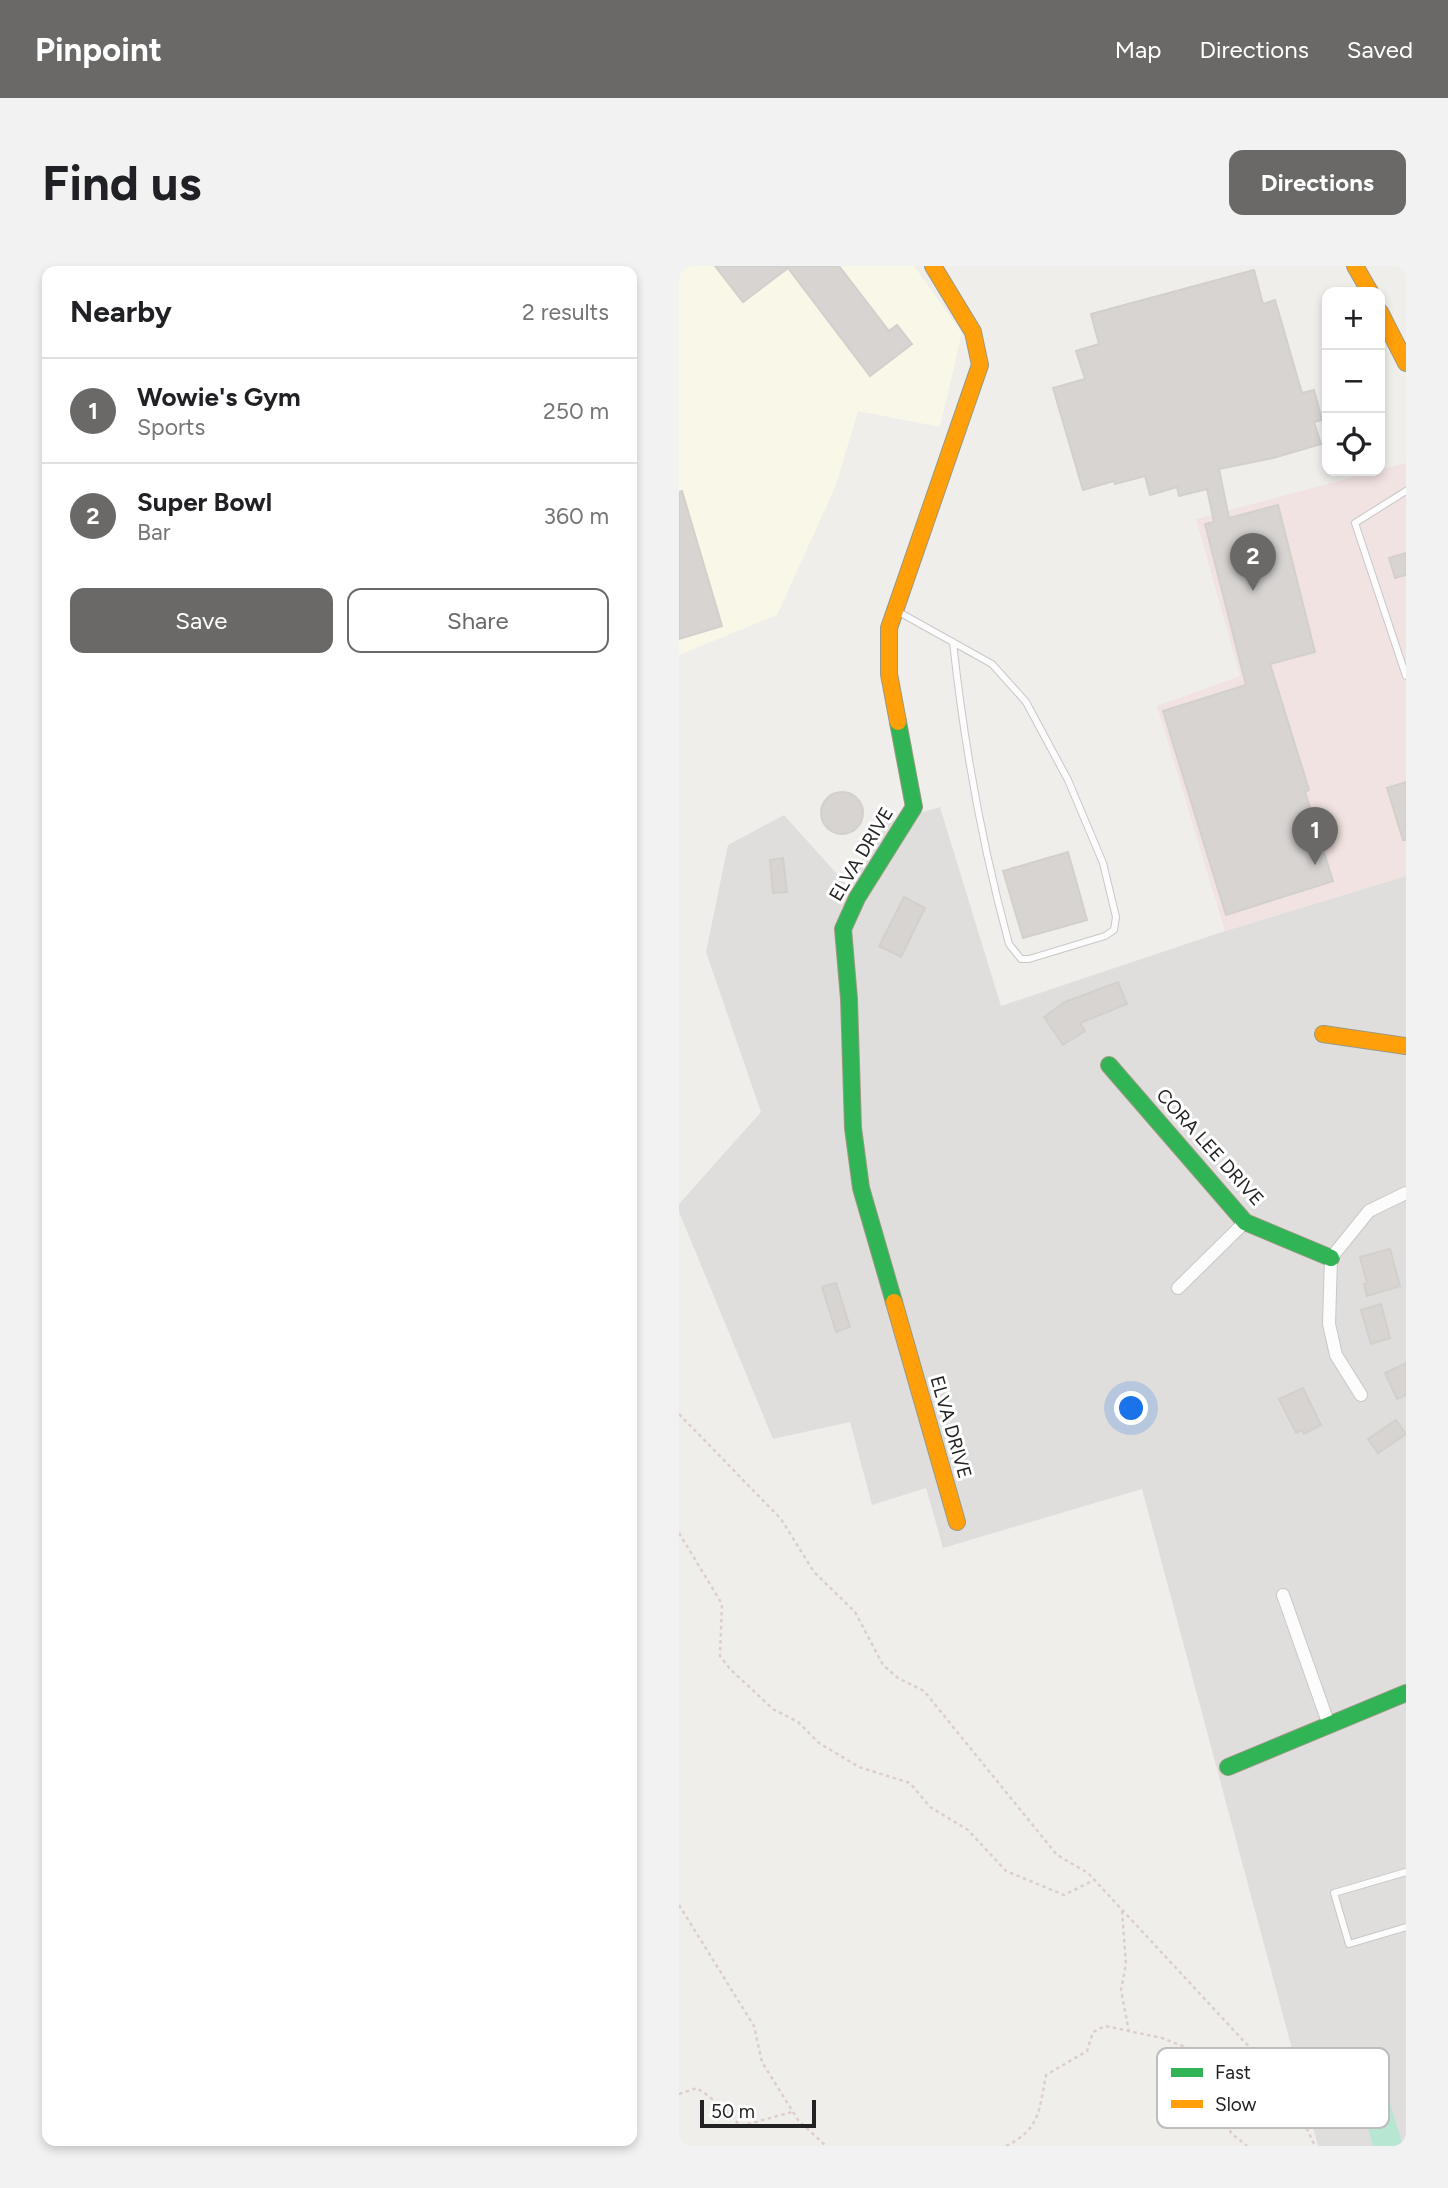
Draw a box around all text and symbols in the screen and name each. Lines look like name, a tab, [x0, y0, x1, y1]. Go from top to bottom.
text: Pinpoint	[35, 30, 162, 69]
text: Map	[1115, 35, 1161, 64]
text: Directions	[1199, 35, 1309, 64]
text: Saved	[1347, 35, 1413, 64]
button: Directions	[1229, 150, 1406, 215]
text: Find us	[42, 153, 201, 212]
map controls	[1322, 287, 1385, 476]
button: +	[1322, 287, 1385, 350]
text: Nearby	[70, 293, 172, 330]
text: 2 results	[522, 298, 609, 326]
button: −	[1322, 350, 1385, 413]
text: Wowie's Gym	[137, 381, 301, 413]
text: 1	[88, 397, 98, 425]
text: 250 m	[543, 397, 609, 425]
text: Sports	[137, 413, 205, 441]
button: locate	[1322, 413, 1385, 476]
text: Super Bowl	[137, 486, 272, 518]
text: 2	[86, 502, 100, 530]
text: 360 m	[543, 502, 609, 530]
text: Bar	[137, 518, 171, 546]
pin: 2	[1230, 533, 1276, 591]
button: Save	[70, 588, 333, 653]
button: Share	[347, 588, 609, 653]
street label: ELVA DRIVE	[824, 803, 898, 905]
pin: 1	[1292, 807, 1338, 865]
street label: CORA LEE DRIVE	[1151, 1084, 1269, 1210]
street label: ELVA DRIVE	[925, 1373, 977, 1481]
your location	[1114, 1391, 1148, 1425]
legend	[1157, 2048, 1389, 2128]
text: Fast	[1215, 2061, 1251, 2084]
text: Slow	[1215, 2093, 1257, 2116]
scale bar	[700, 2097, 815, 2129]
text: 50 m	[711, 2100, 755, 2123]

